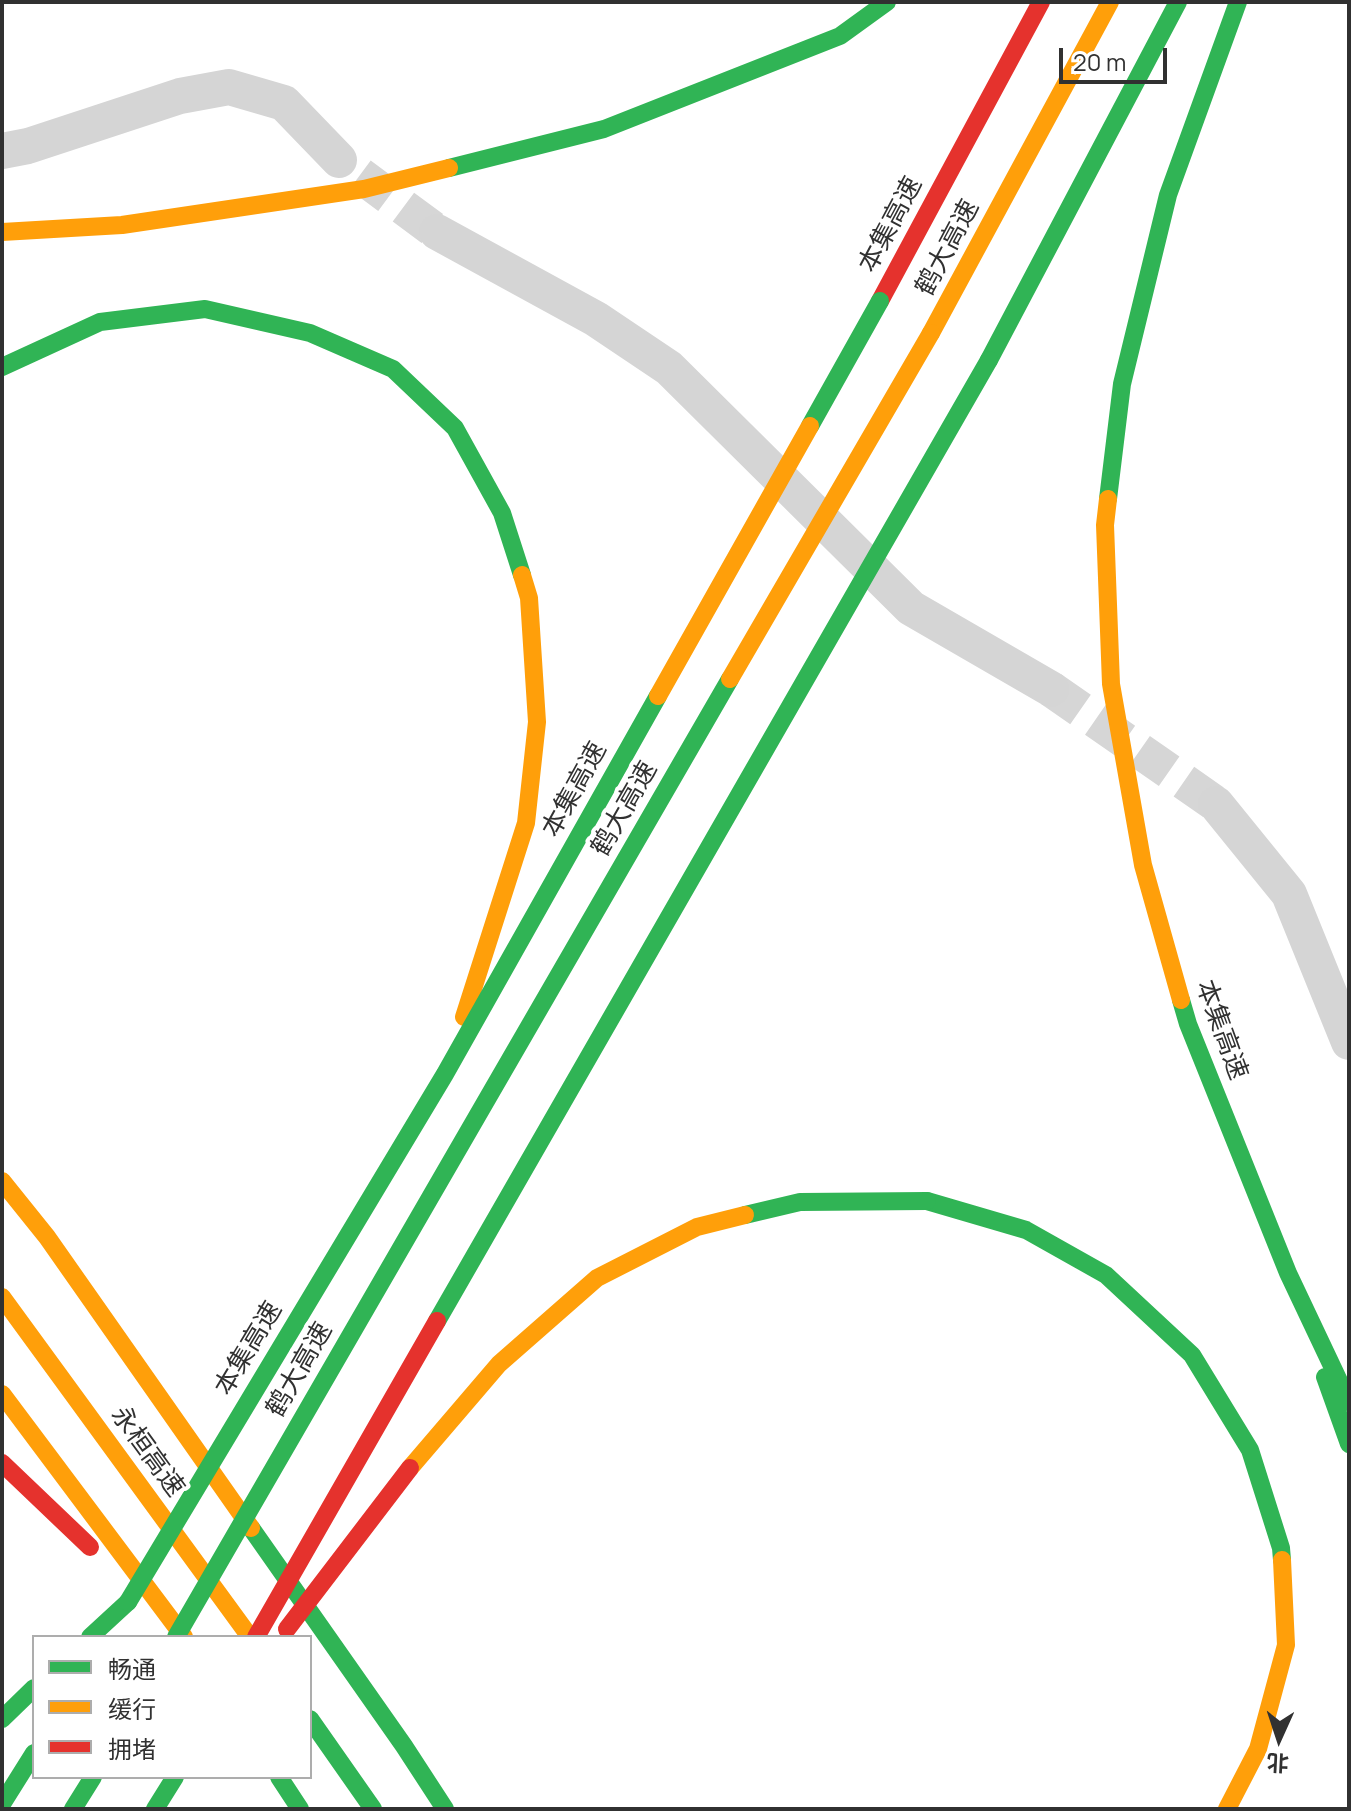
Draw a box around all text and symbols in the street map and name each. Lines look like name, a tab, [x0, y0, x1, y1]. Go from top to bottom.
scale bar	[1063, 32, 1171, 82]
text: 20 m	[1073, 45, 1126, 78]
street label: 本集高速	[853, 172, 929, 278]
street label: 鹤大高速	[910, 195, 986, 301]
street label: 本集高速	[536, 737, 614, 843]
street label: 鹤大高速	[585, 756, 665, 862]
street label: 本集高速	[1189, 976, 1253, 1084]
street label: 本集高速	[209, 1296, 289, 1402]
street label: 鹤大高速	[260, 1317, 340, 1423]
street label: 永桓高速	[104, 1401, 190, 1503]
legend	[32, 1635, 312, 1779]
text: 畅通	[108, 1652, 156, 1685]
text: 缓行	[108, 1692, 156, 1725]
north arrow	[1239, 1699, 1319, 1779]
text: 拥堵	[108, 1732, 156, 1765]
text: 北	[1266, 1747, 1290, 1779]

